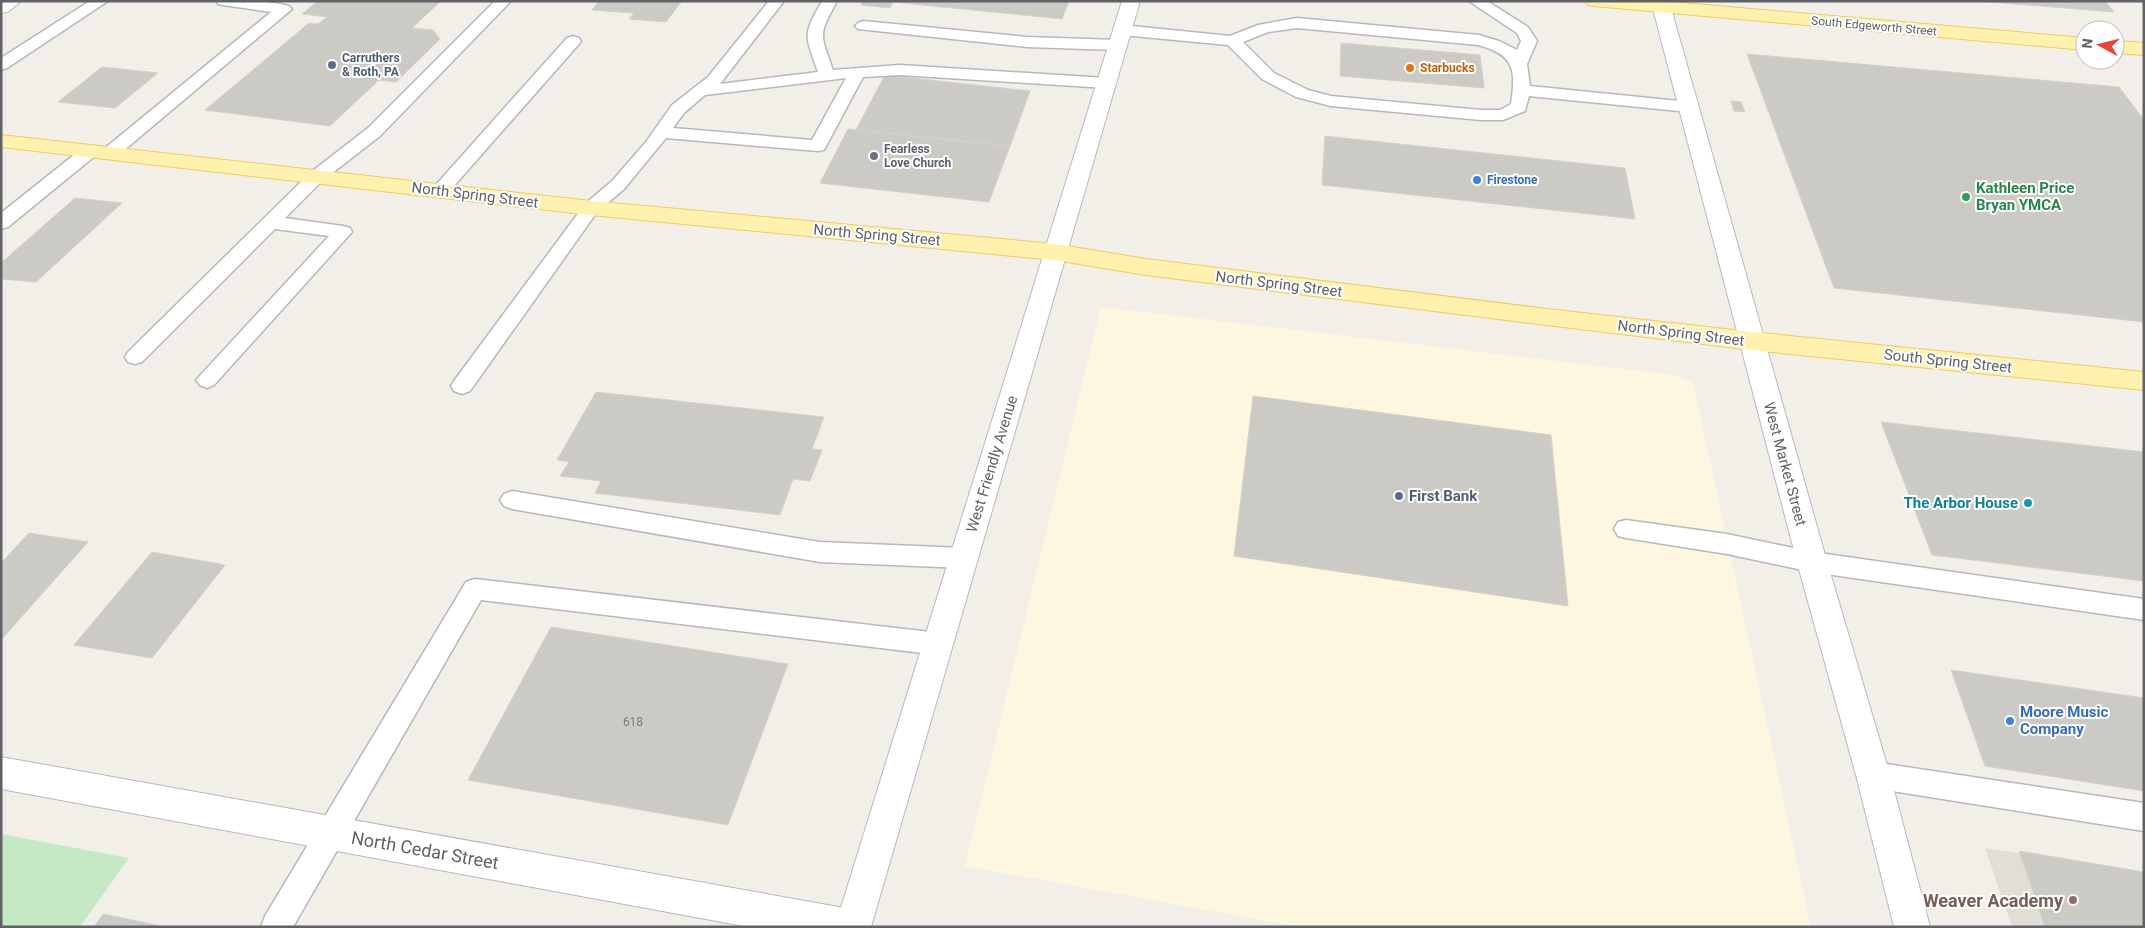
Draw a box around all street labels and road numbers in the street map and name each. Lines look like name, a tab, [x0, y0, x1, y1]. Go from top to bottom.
street label: South Edgeworth Street	[1811, 14, 1937, 38]
street label: North Spring Street	[411, 178, 540, 212]
street label: North Spring Street	[813, 220, 941, 250]
street label: North Spring Street	[1215, 267, 1344, 301]
street label: North Spring Street	[1617, 316, 1746, 350]
street label: South Spring Street	[1883, 345, 2013, 377]
street label: West Friendly Avenue	[963, 393, 1021, 535]
street label: West Market Street	[1760, 400, 1810, 528]
street label: North Cedar Street	[350, 827, 500, 873]

